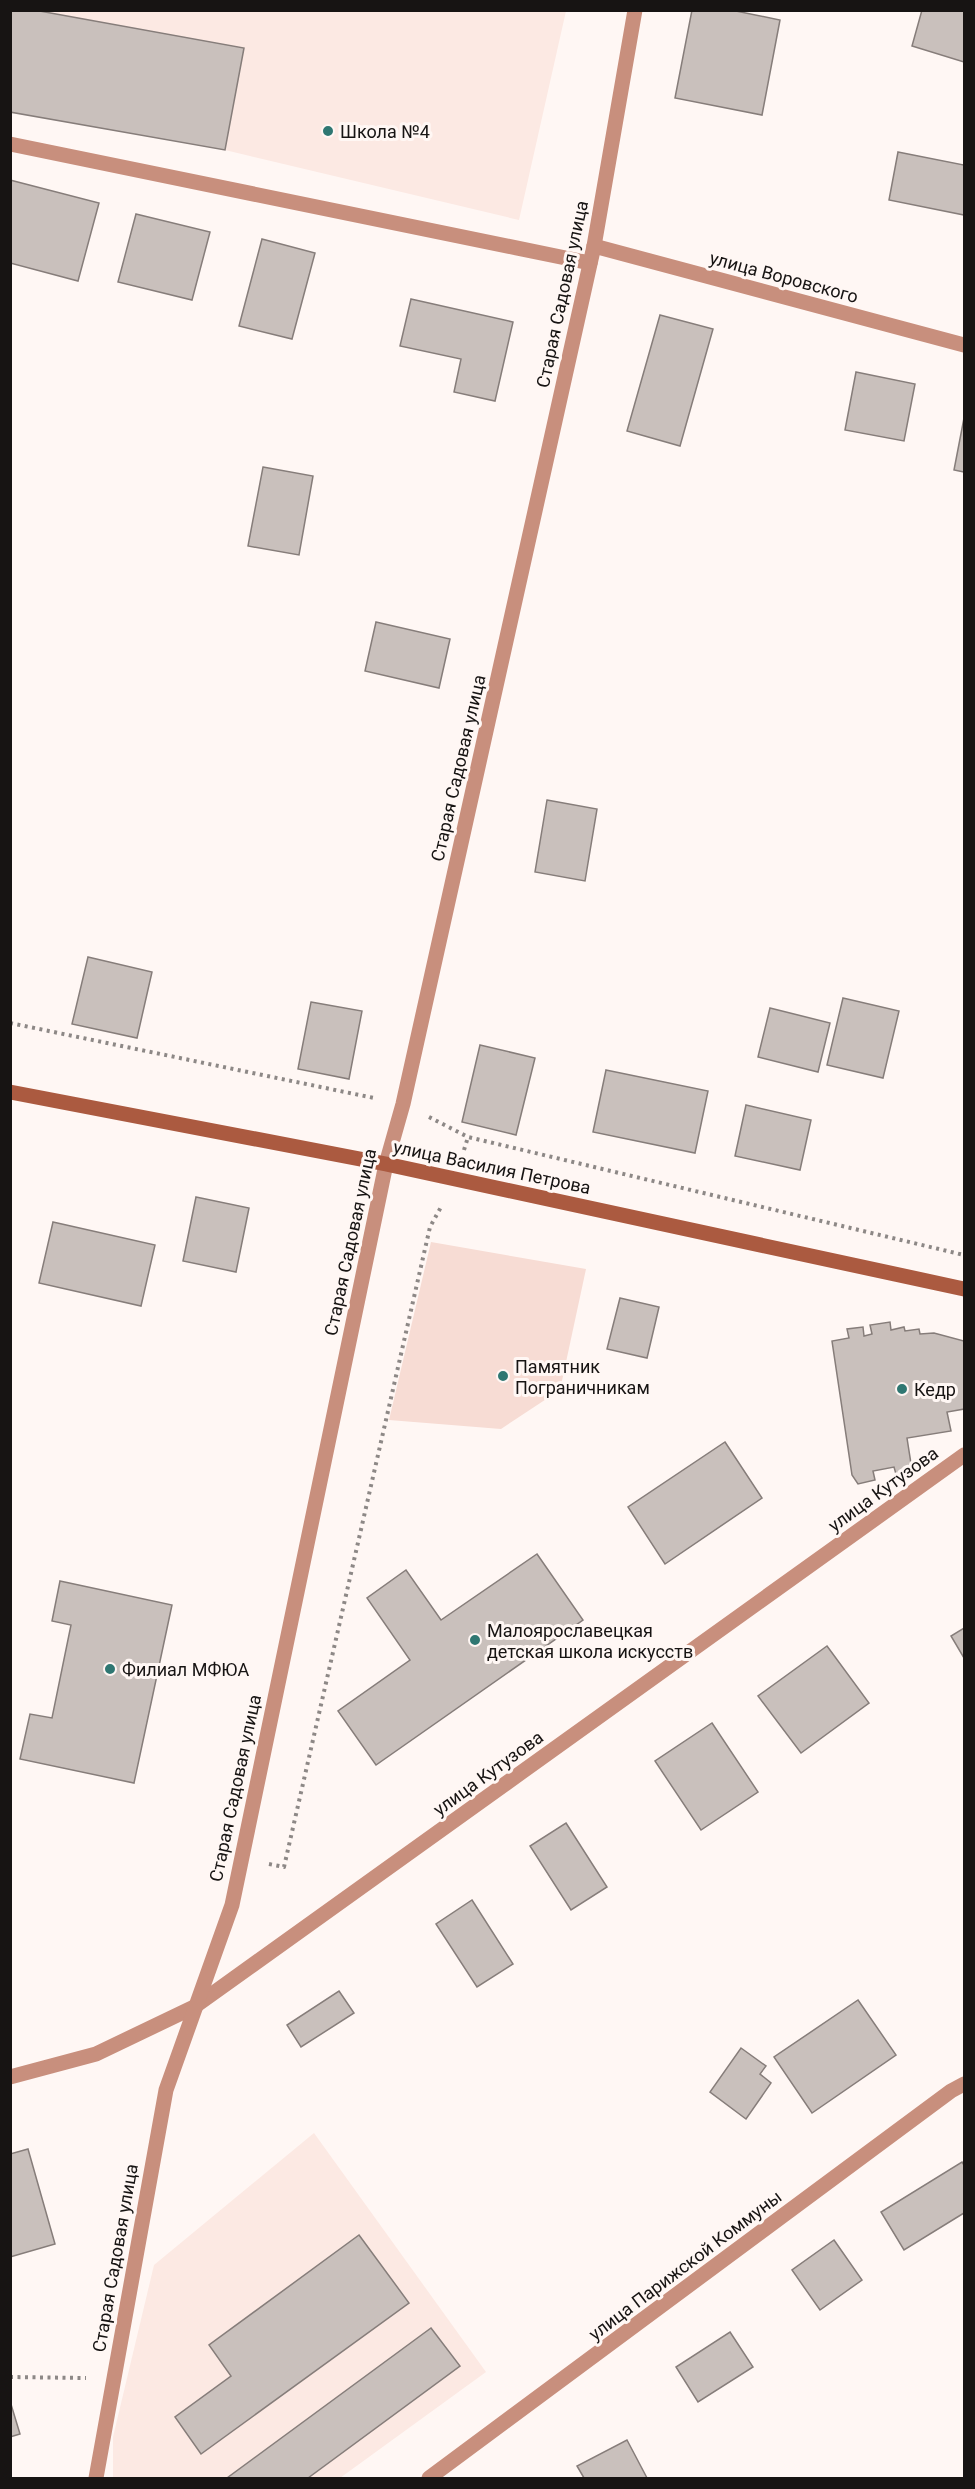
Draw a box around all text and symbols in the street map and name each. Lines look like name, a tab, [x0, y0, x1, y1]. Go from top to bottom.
place label: Школа №4	[340, 121, 430, 142]
marker: Школа №4	[321, 124, 335, 138]
street label: Старая Садовая улица	[532, 199, 592, 389]
street label: улица Воровского	[707, 247, 861, 307]
street label: Старая Садовая улица	[426, 673, 490, 863]
street label: улица Василия Петрова	[391, 1136, 593, 1198]
street label: Старая Садовая улица	[320, 1147, 380, 1337]
place label: Памятник Пограничникам	[515, 1356, 650, 1398]
marker: Памятник Пограничникам	[496, 1369, 510, 1383]
place label: Кедр	[914, 1379, 956, 1400]
marker: Кедр	[895, 1382, 909, 1396]
street label: улица Кутузова	[824, 1442, 942, 1536]
place label: Малоярославецкая детская школа искусств	[487, 1620, 693, 1662]
marker: Малоярославецкая детская школа искусств	[468, 1633, 482, 1647]
place label: Филиал МФЮА	[122, 1659, 249, 1680]
marker: Филиал МФЮА	[103, 1662, 117, 1676]
street label: Старая Садовая улица	[205, 1693, 265, 1883]
street label: улица Кутузова	[429, 1726, 547, 1820]
street label: Старая Садовая улица	[88, 2162, 142, 2354]
street label: улица Парижской Коммуны	[584, 2186, 786, 2344]

